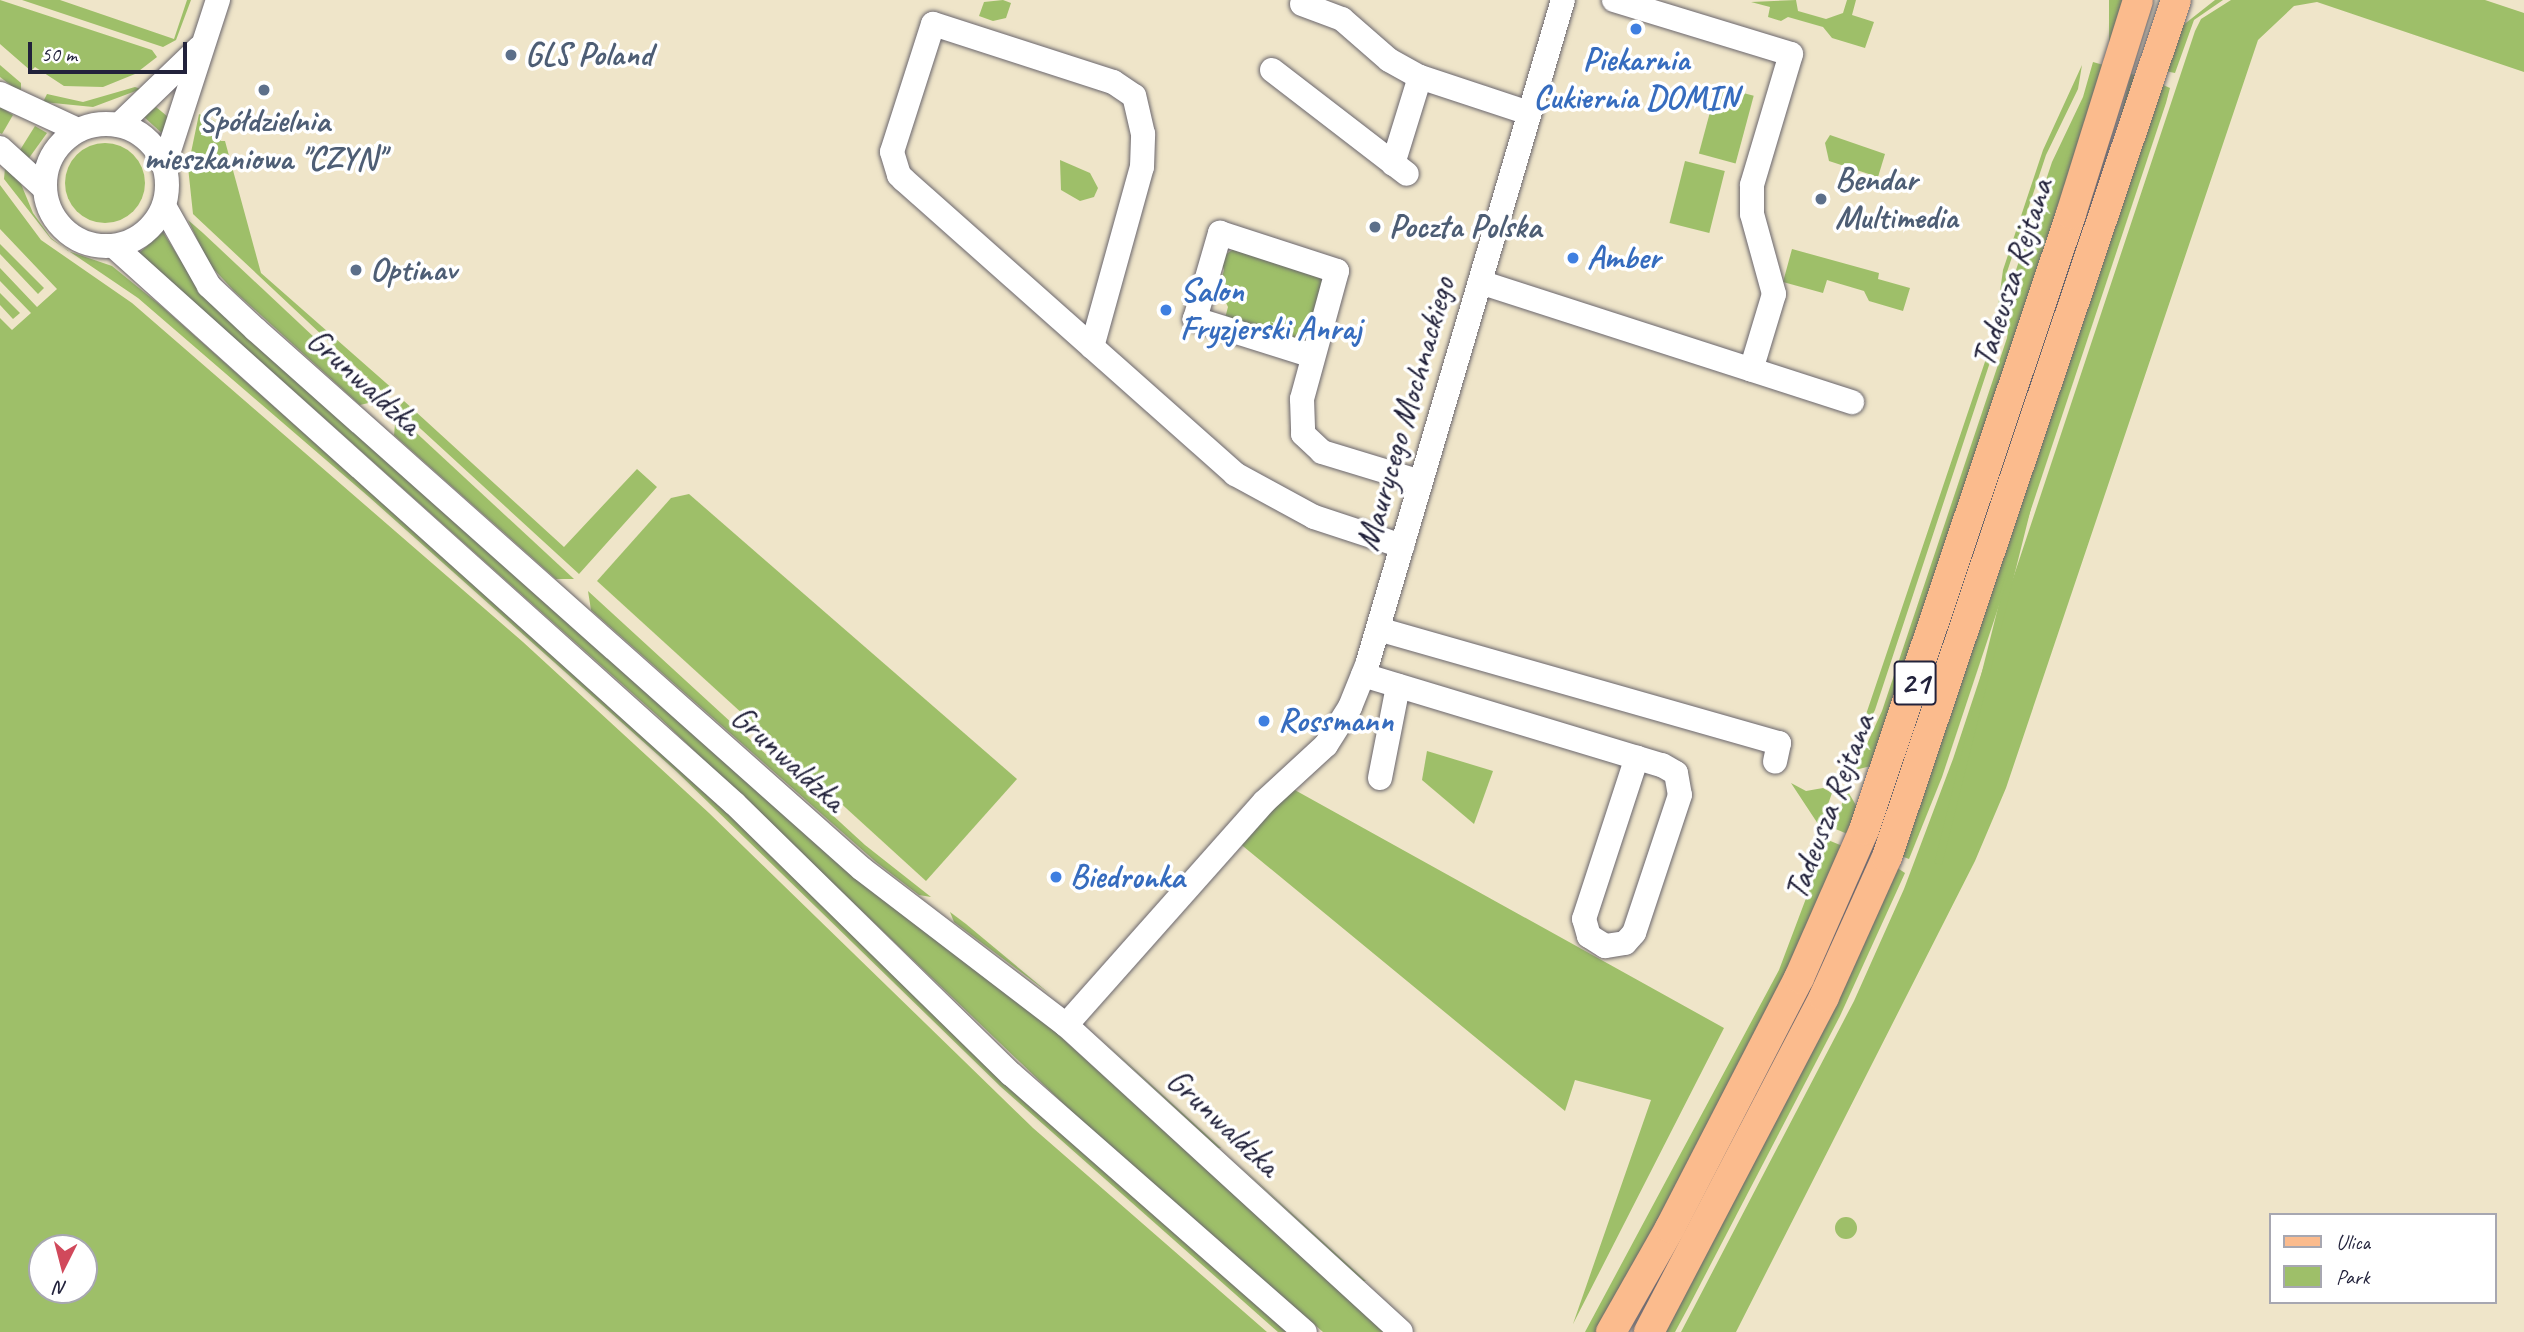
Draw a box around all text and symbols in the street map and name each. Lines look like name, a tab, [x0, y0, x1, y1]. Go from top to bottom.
marker: Piekarnia Cukiernia DOMIN	[1628, 21, 1644, 37]
scale bar	[32, 28, 191, 72]
place label: GLS Poland	[525, 35, 652, 75]
place label: Piekarnia Cukiernia DOMIN	[1533, 40, 1739, 118]
text: 50 m	[41, 41, 77, 67]
marker: GLS Poland	[503, 47, 519, 63]
marker: Spółdzielnia mieszkaniowa "CZYN"	[256, 82, 272, 98]
place label: Spółdzielnia mieszkaniowa "CZYN"	[144, 101, 384, 179]
place label: Bendar Multimedia	[1835, 160, 1958, 238]
street label: Tadeusza Rejtana	[1964, 175, 2062, 371]
marker: Bendar Multimedia	[1813, 191, 1829, 207]
place label: Poczta Polska	[1389, 207, 1540, 247]
marker: Poczta Polska	[1367, 219, 1383, 235]
place label: Amber	[1587, 238, 1660, 278]
place label: Optinav	[370, 250, 456, 290]
marker: Amber	[1565, 250, 1581, 266]
marker: Optinav	[348, 262, 364, 278]
place label: Salon Fryzjerski Anraj	[1180, 271, 1362, 349]
street label: Maurycego Mochnackiego	[1348, 273, 1464, 555]
marker: Salon Fryzjerski Anraj	[1158, 302, 1174, 318]
street label: Grunwaldzka	[299, 321, 429, 443]
road number: 21	[1892, 654, 1938, 712]
street label: Grunwaldzka	[723, 698, 853, 820]
place label: Rossmann	[1278, 701, 1393, 741]
street label: Tadeusza Rejtana	[1777, 709, 1883, 905]
marker: Rossmann	[1256, 713, 1272, 729]
place label: Biedronka	[1070, 857, 1184, 897]
marker: Biedronka	[1048, 869, 1064, 885]
street label: Grunwaldzka	[1158, 1061, 1288, 1185]
legend	[2268, 1213, 2496, 1304]
text: Ulica	[2336, 1229, 2370, 1255]
north arrow	[28, 1234, 98, 1304]
text: Park	[2336, 1264, 2369, 1290]
text: N	[54, 1275, 68, 1300]

